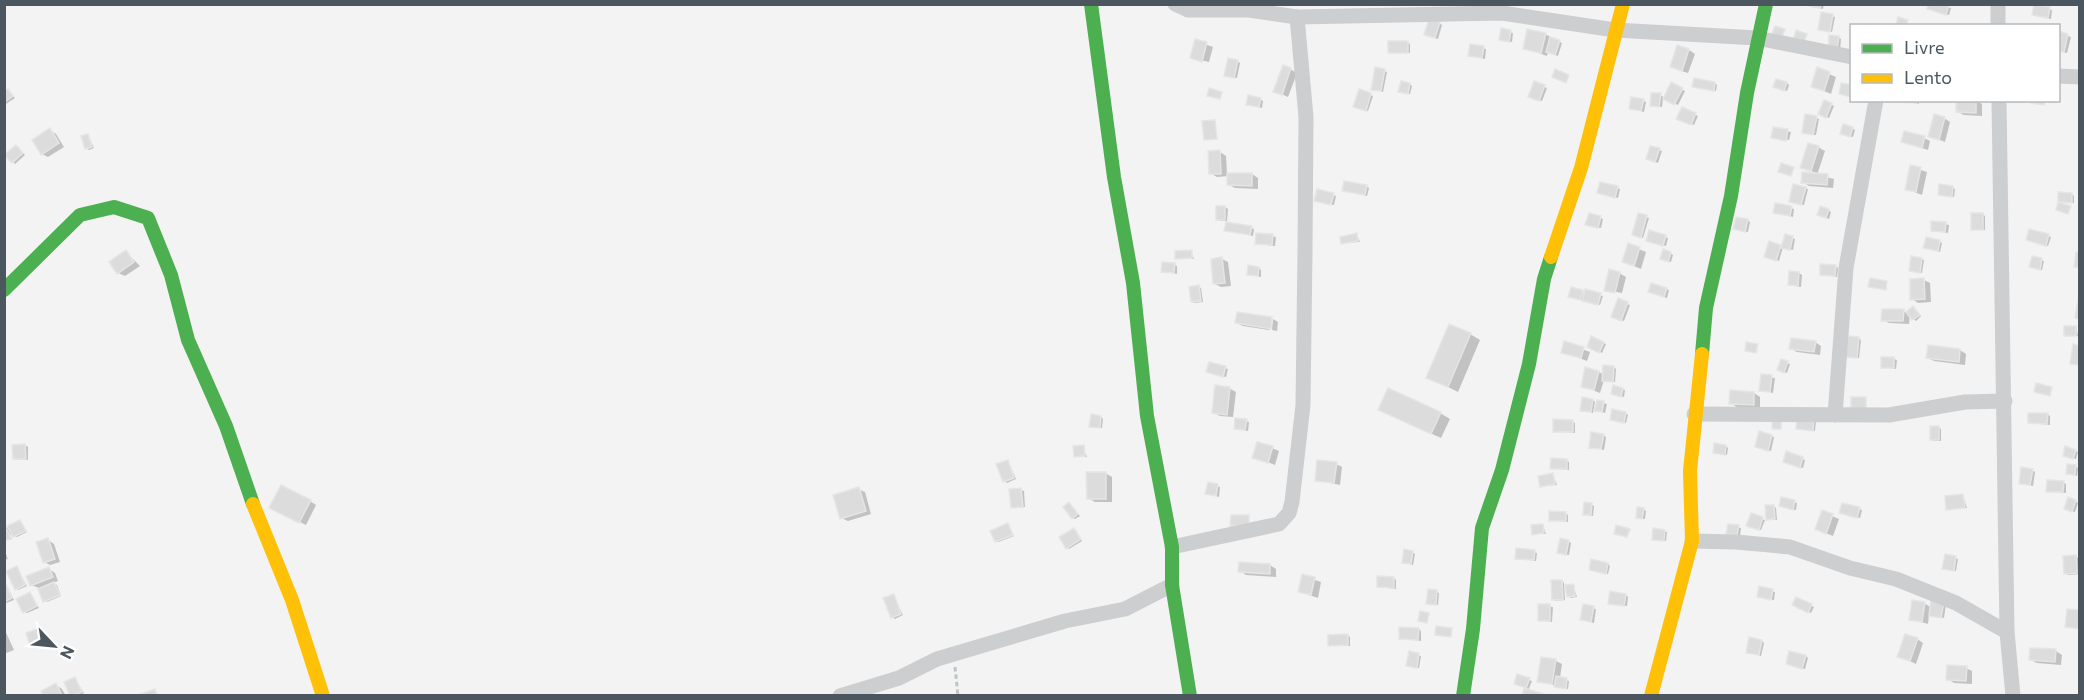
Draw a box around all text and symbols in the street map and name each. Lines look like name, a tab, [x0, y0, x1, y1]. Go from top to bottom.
legend	[1850, 24, 2060, 102]
text: Livre	[1904, 36, 1945, 58]
text: Lento	[1904, 66, 1952, 88]
north arrow	[24, 616, 84, 676]
text: N	[57, 643, 79, 662]

